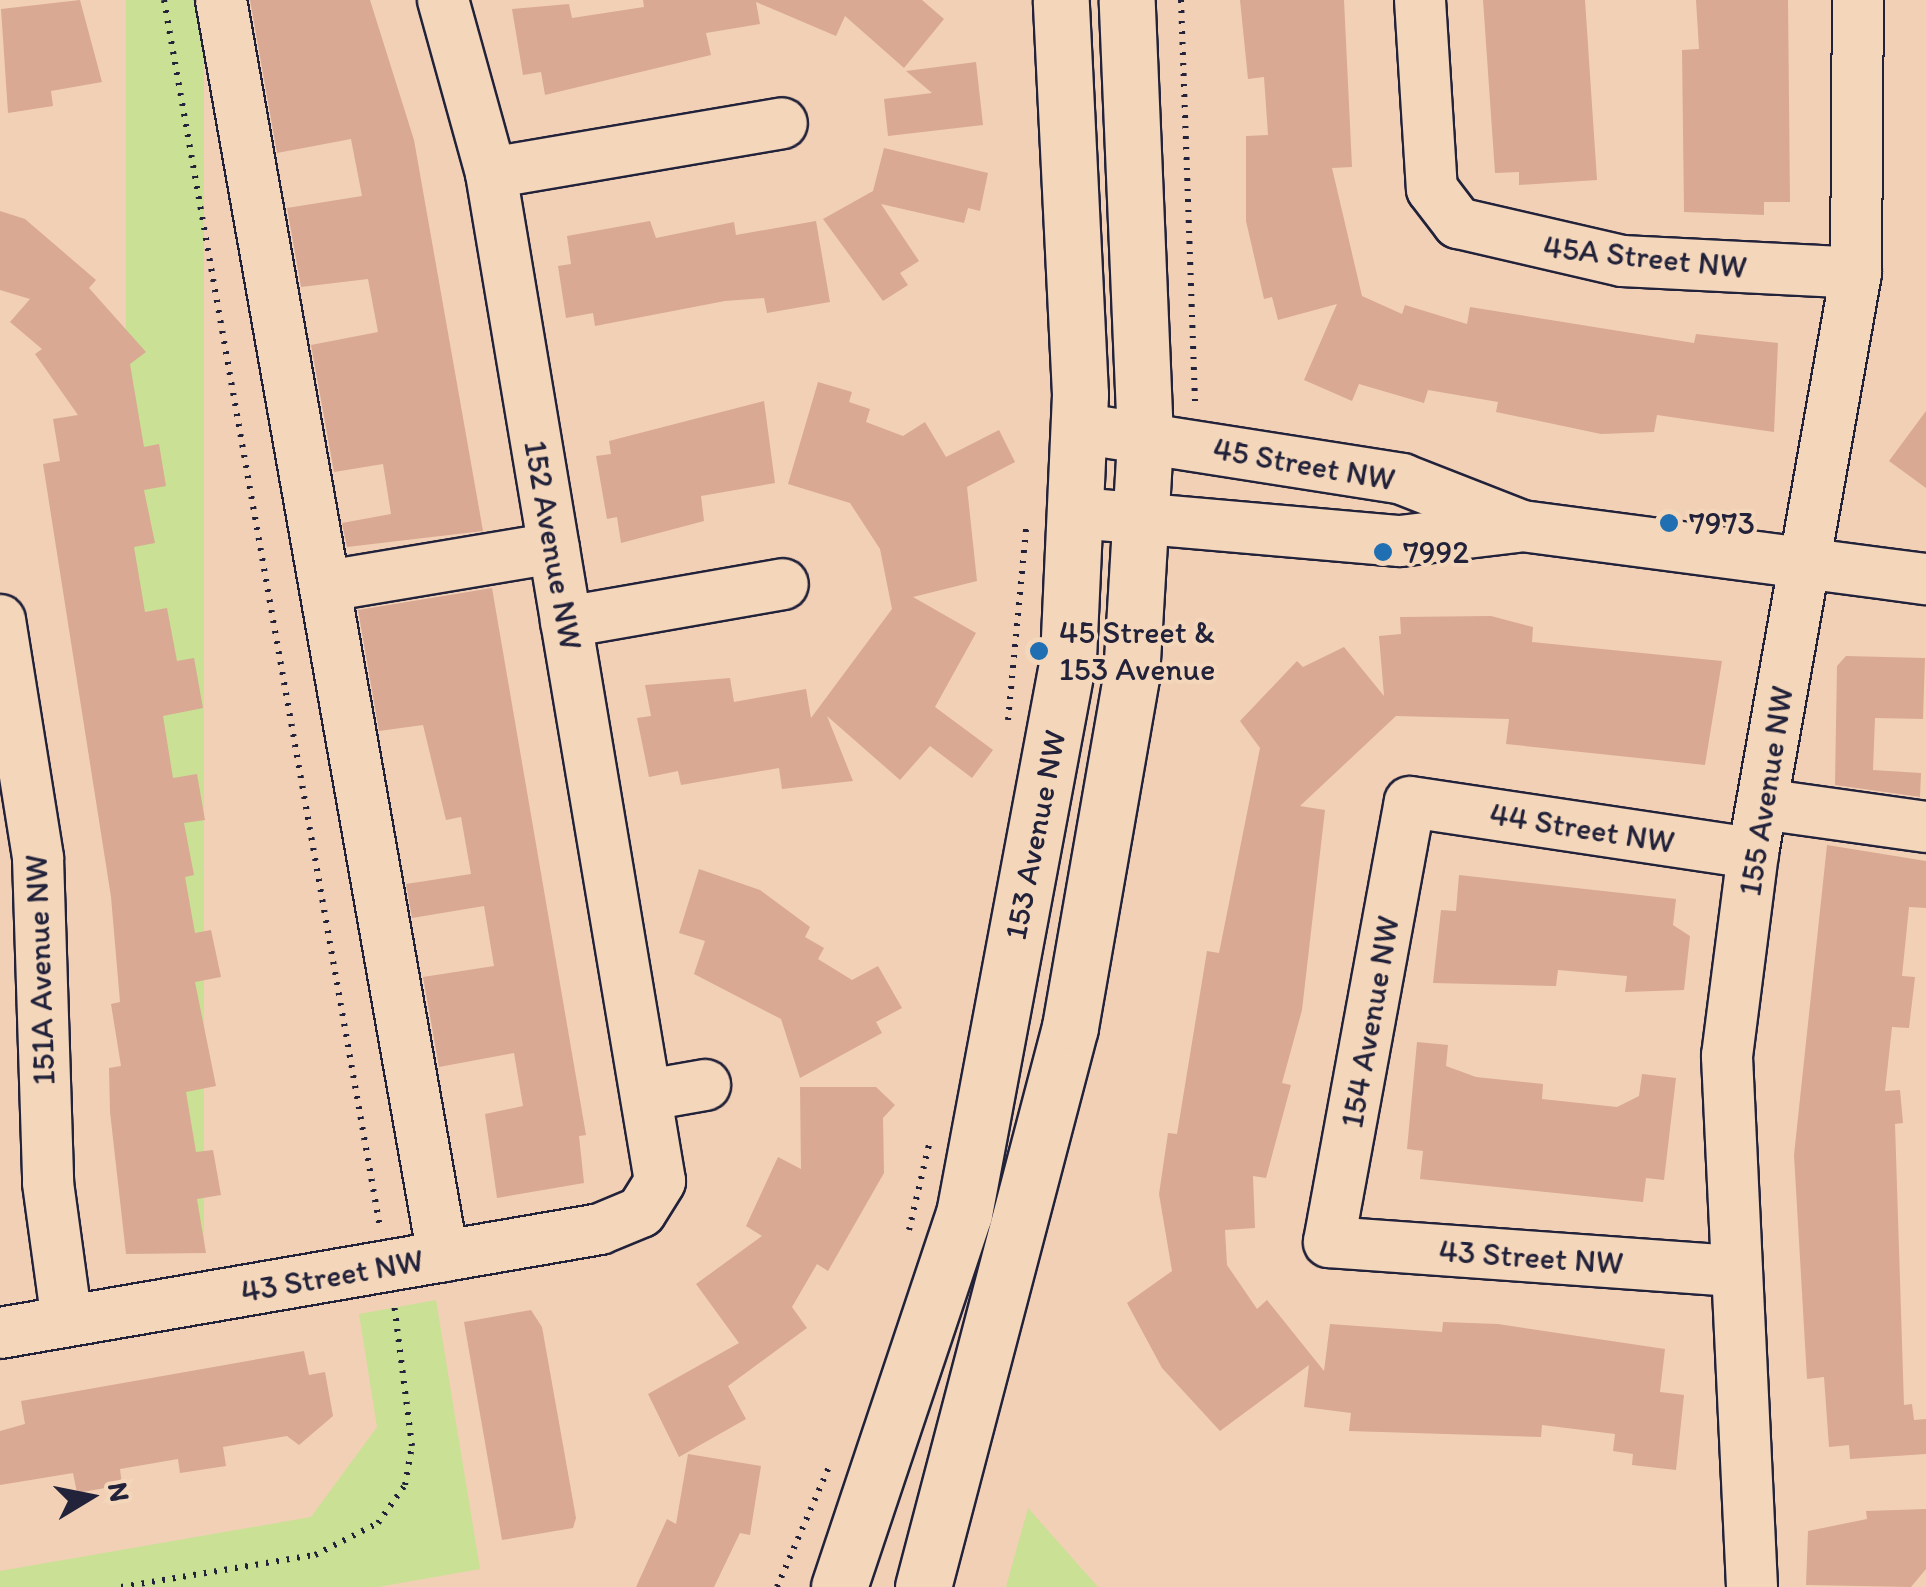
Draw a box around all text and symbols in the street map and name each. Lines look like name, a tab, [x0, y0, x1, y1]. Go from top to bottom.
street label: 45A Street NW	[1541, 227, 1749, 287]
street label: 45 Street NW	[1210, 429, 1398, 499]
street label: 152 Avenue NW	[516, 437, 590, 653]
place label: 7973	[1689, 504, 1755, 542]
marker: 7973	[1658, 512, 1680, 534]
place label: 7992	[1403, 533, 1469, 571]
marker: 7992	[1372, 541, 1394, 563]
place label: 45 Street & 153 Avenue	[1059, 614, 1215, 689]
marker: 45 Street & 153 Avenue	[1028, 640, 1050, 662]
street label: 155 Avenue NW	[1730, 683, 1802, 899]
street label: 153 Avenue NW	[996, 727, 1074, 943]
street label: 44 Street NW	[1487, 794, 1677, 862]
street label: 151A Avenue NW	[17, 854, 63, 1086]
street label: 154 Avenue NW	[1332, 913, 1408, 1131]
street label: 43 Street NW	[1438, 1231, 1624, 1283]
street label: 43 Street NW	[238, 1241, 426, 1311]
north arrow	[40, 1447, 140, 1547]
text: N	[101, 1480, 138, 1504]

